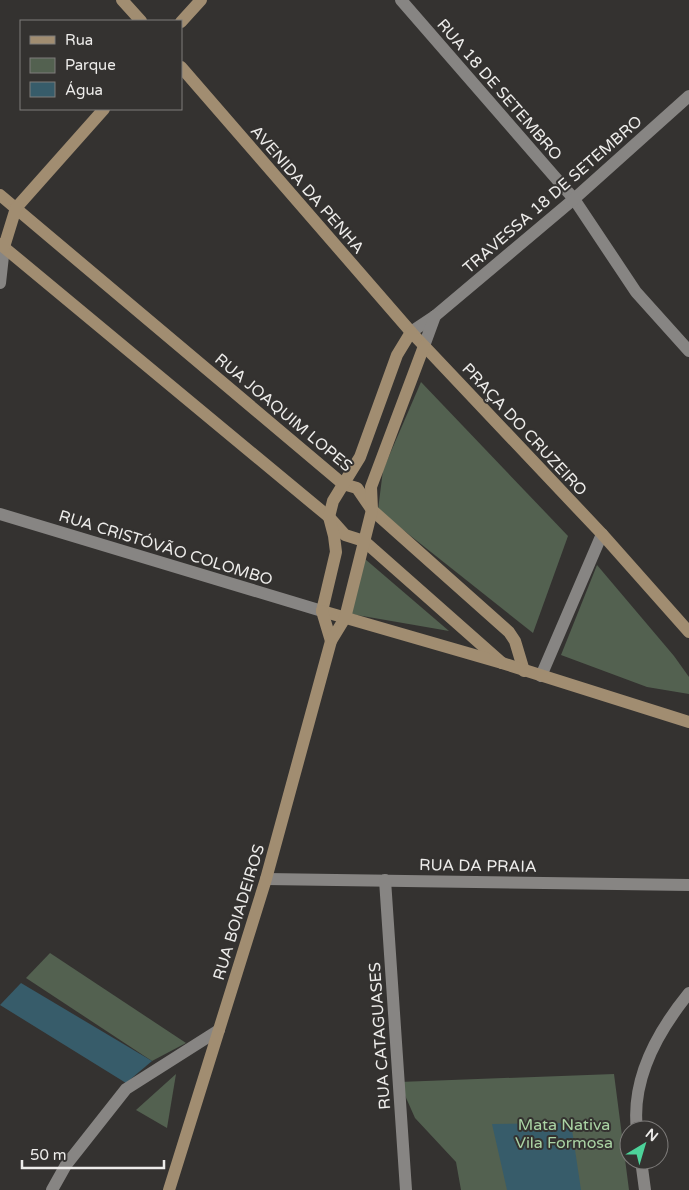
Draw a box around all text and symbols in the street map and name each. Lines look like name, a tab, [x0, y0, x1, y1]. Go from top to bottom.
street label: RUA 18 DE SETEMBRO	[432, 15, 566, 164]
legend	[20, 20, 182, 110]
text: Rua	[65, 31, 93, 49]
text: Parque	[65, 56, 116, 74]
text: Água	[65, 81, 103, 99]
street label: TRAVESSA 18 DE SETEMBRO	[459, 111, 646, 278]
street label: AVENIDA DA PENHA	[246, 121, 368, 258]
street label: RUA JOAQUIM LOPES	[210, 349, 356, 476]
street label: PRAÇA DO CRUZEIRO	[458, 359, 591, 500]
street label: RUA CRISTÓVÃO COLOMBO	[56, 506, 275, 590]
street label: RUA BOIADEIROS	[209, 842, 269, 983]
street label: RUA DA PRAIA	[419, 855, 537, 877]
street label: RUA CATAGUASES	[365, 961, 395, 1110]
park label: Mata Nativa Vila Formosa	[515, 1115, 613, 1153]
north arrow	[619, 1120, 669, 1170]
text: N	[642, 1125, 661, 1145]
scale bar	[22, 1138, 165, 1170]
text: 50 m	[30, 1146, 67, 1164]

